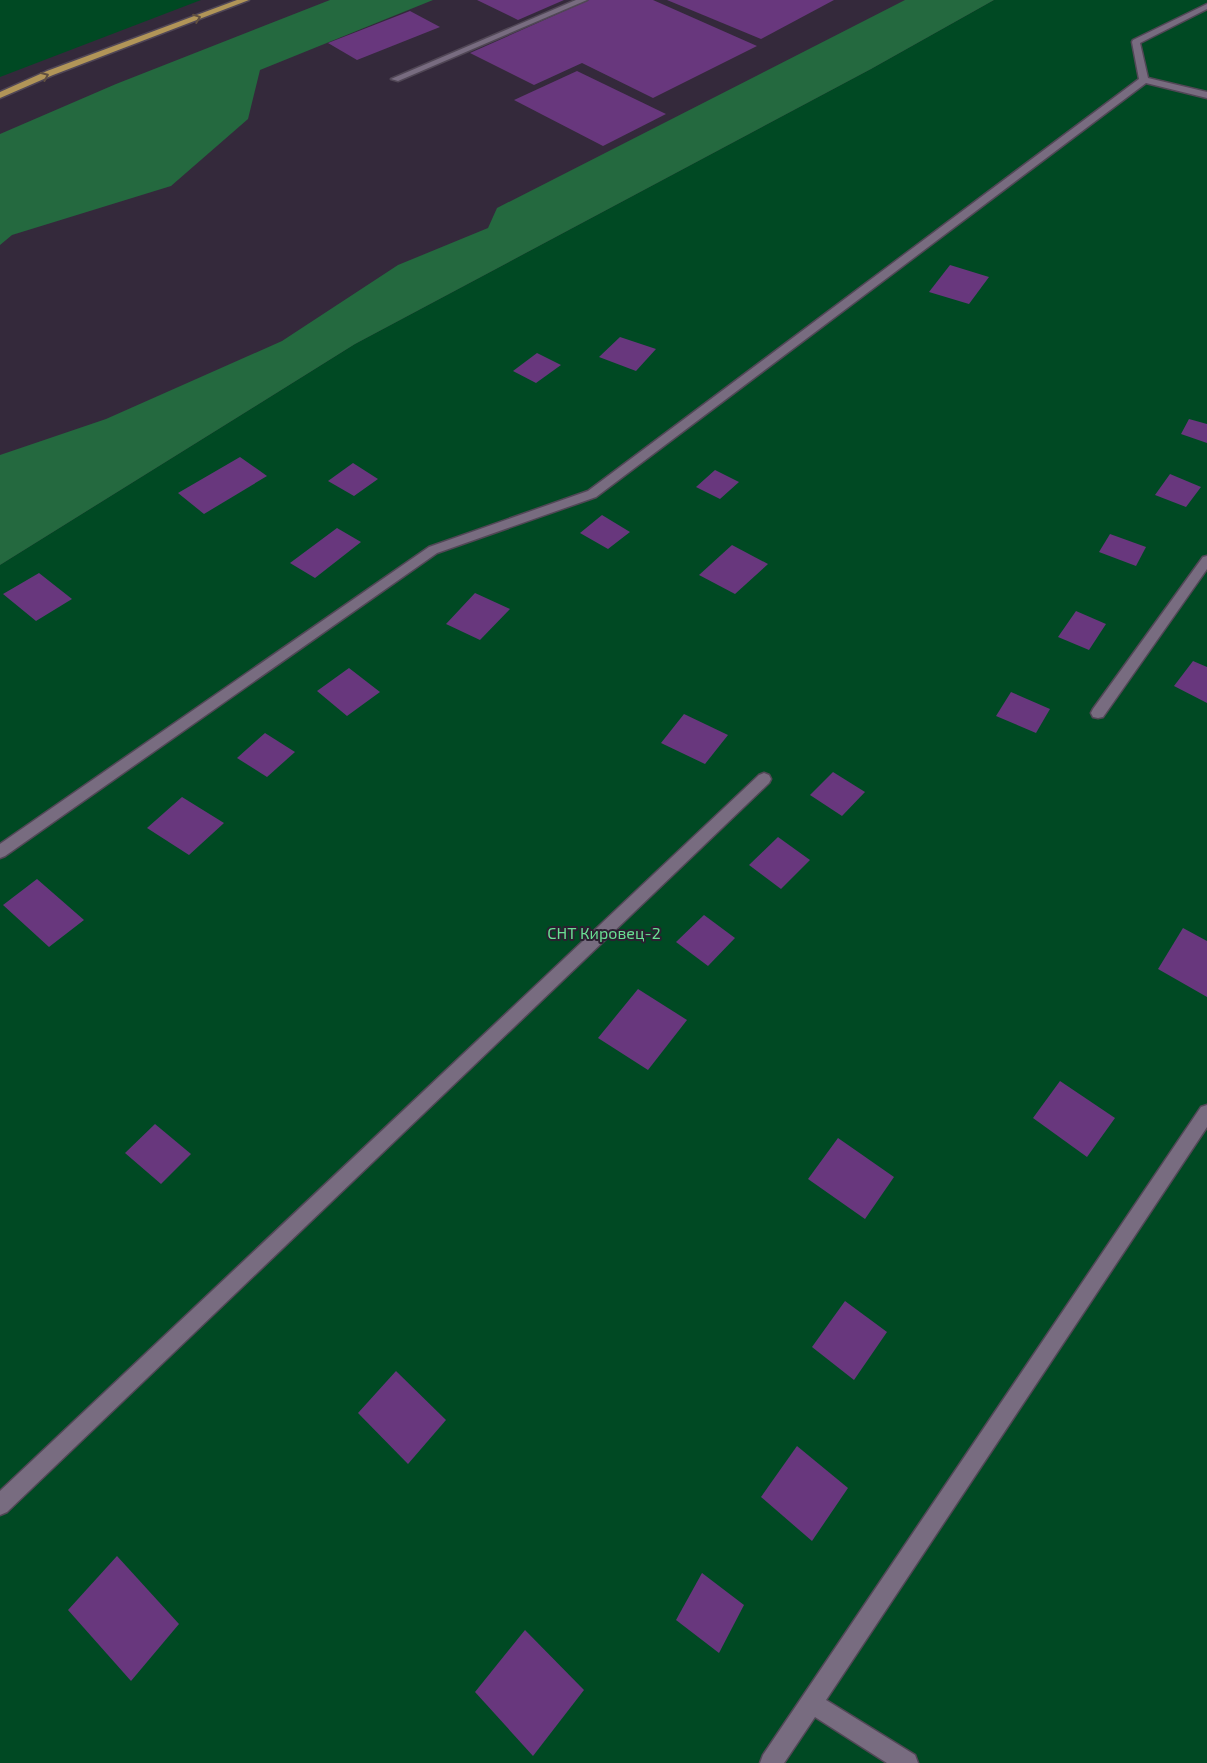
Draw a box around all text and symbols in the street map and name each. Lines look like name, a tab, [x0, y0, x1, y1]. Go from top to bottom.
one-way arrow	[192, 14, 200, 24]
one-way arrow	[40, 71, 49, 82]
park label: СНТ Кировец-2	[547, 923, 661, 942]

